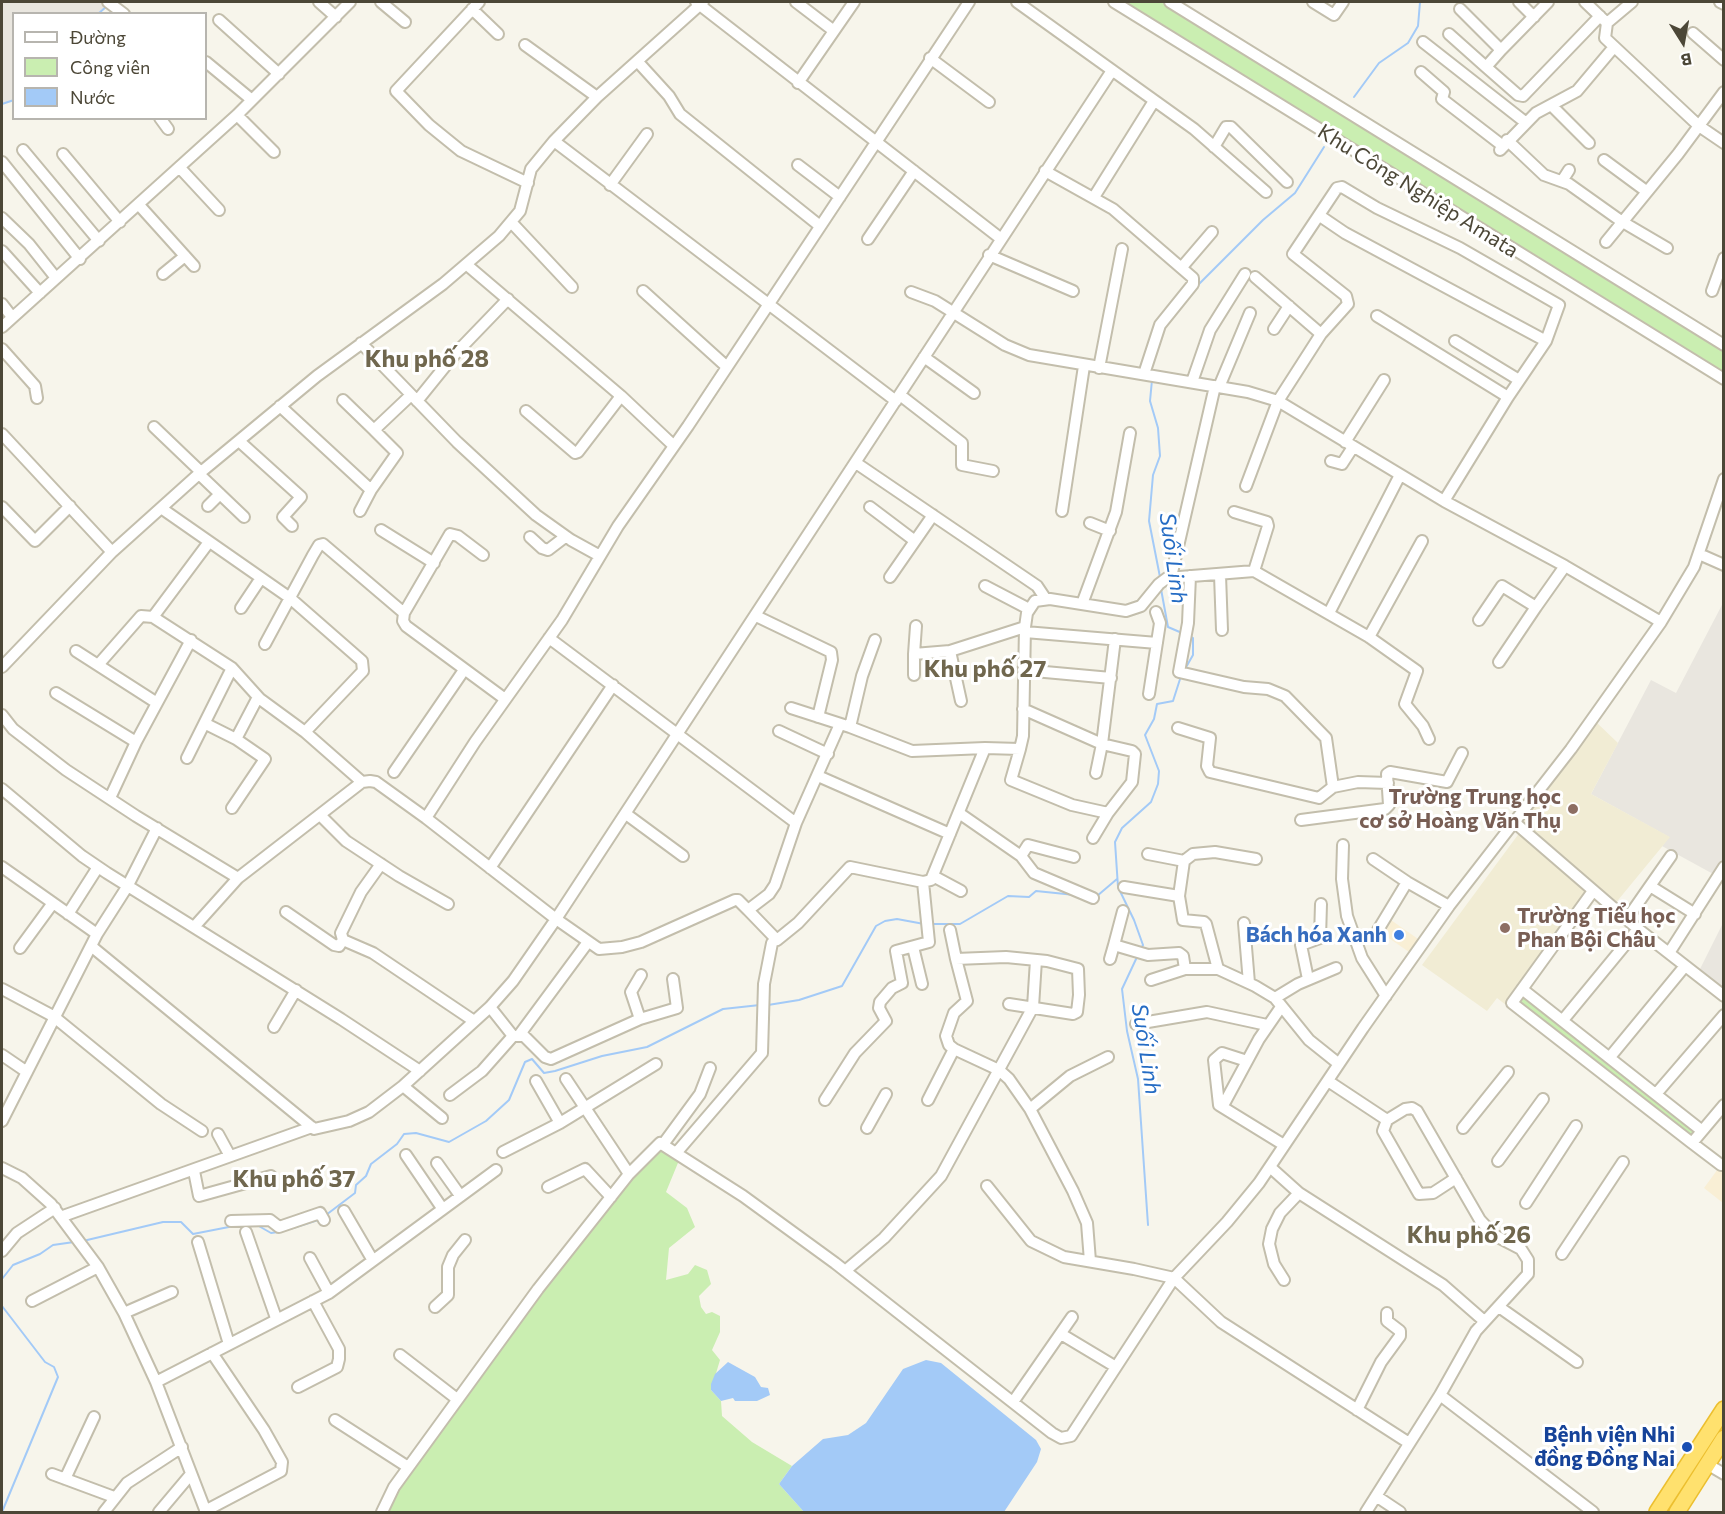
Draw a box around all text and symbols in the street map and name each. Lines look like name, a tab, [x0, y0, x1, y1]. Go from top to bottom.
legend	[12, 12, 207, 120]
north arrow	[1653, 12, 1713, 72]
text: Đường	[70, 26, 126, 48]
text: B	[1680, 50, 1694, 70]
text: Công viên	[70, 56, 150, 78]
text: Nước	[70, 86, 115, 108]
street label: Khu Công Nghiệp Amata	[1313, 119, 1523, 263]
district label: Khu phố 28	[365, 345, 489, 373]
water label: Suối Linh	[1154, 511, 1192, 605]
district label: Khu phố 27	[924, 655, 1046, 683]
place label: Trường Trung học cơ sở Hoàng Văn Thụ	[1359, 784, 1561, 834]
marker: Trường Trung học cơ sở Hoàng Văn Thụ	[1566, 802, 1580, 816]
place label: Trường Tiểu học Phan Bội Châu	[1517, 903, 1675, 953]
marker: Trường Tiểu học Phan Bội Châu	[1498, 921, 1512, 935]
place label: Bách hóa Xanh	[1246, 922, 1387, 948]
marker: Bách hóa Xanh	[1392, 928, 1406, 942]
water label: Suối Linh	[1126, 1002, 1166, 1096]
district label: Khu phố 37	[233, 1165, 355, 1193]
district label: Khu phố 26	[1407, 1221, 1531, 1249]
place label: Bệnh viện Nhi đồng Đồng Nai	[1534, 1422, 1675, 1472]
marker: Bệnh viện Nhi đồng Đồng Nai	[1680, 1440, 1694, 1454]

